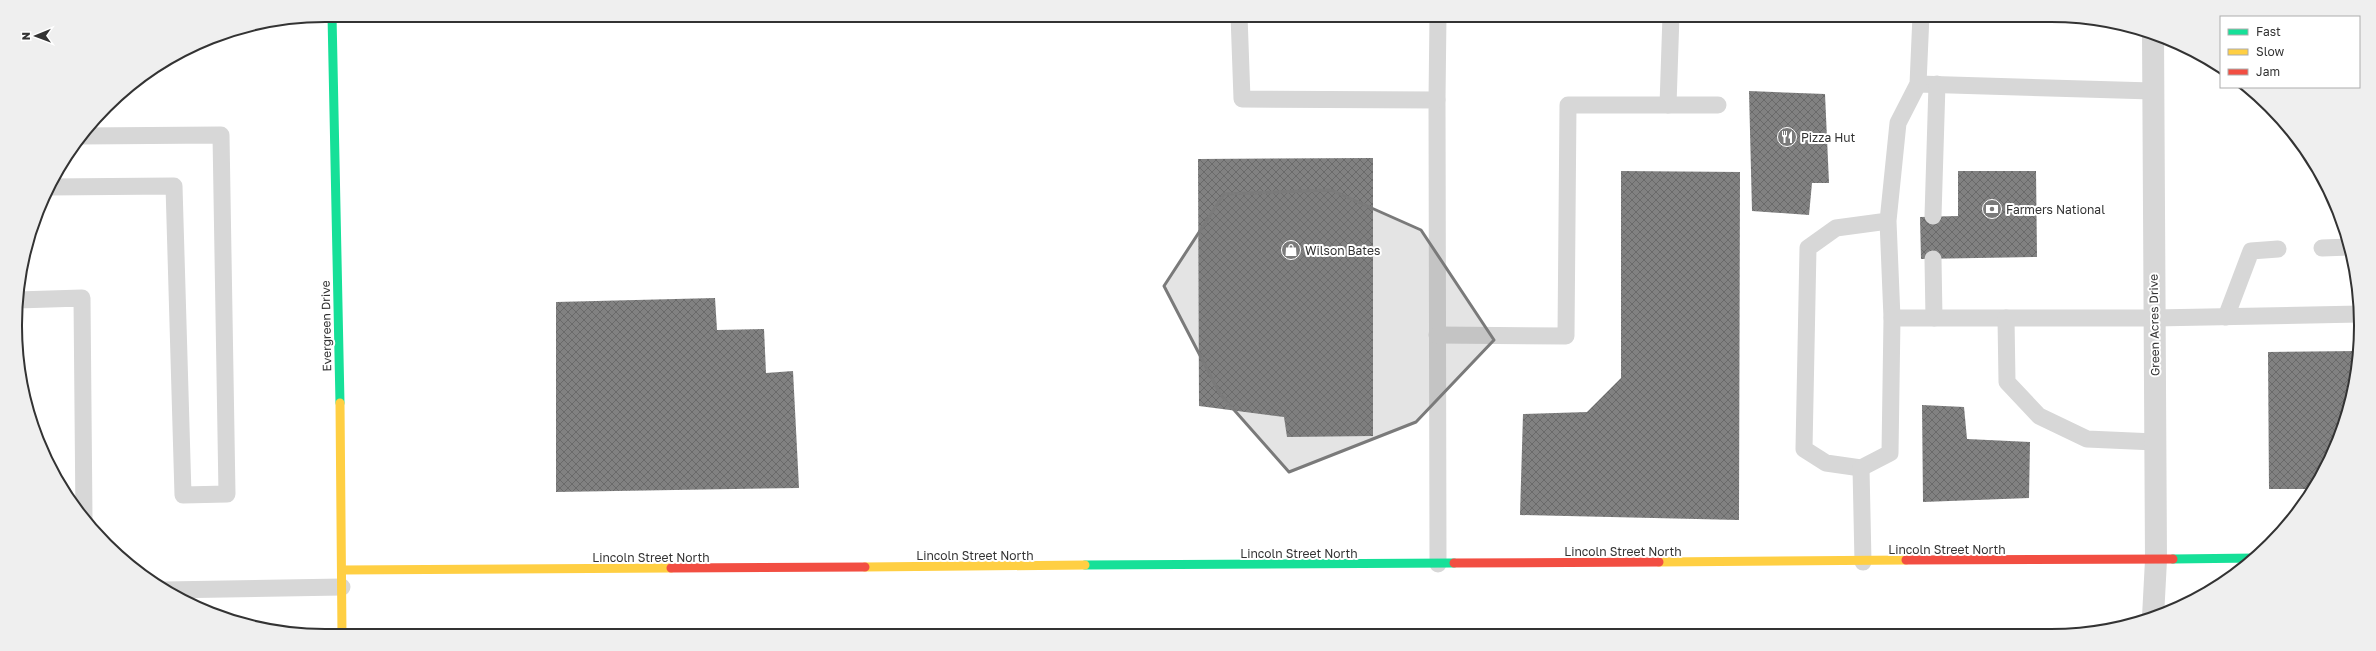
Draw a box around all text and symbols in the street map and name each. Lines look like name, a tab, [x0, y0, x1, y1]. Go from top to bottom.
north arrow	[16, 16, 56, 56]
legend	[2220, 16, 2360, 88]
text: Fast	[2256, 24, 2281, 39]
text: N	[19, 32, 32, 40]
text: Slow	[2256, 44, 2284, 59]
text: Jam	[2256, 64, 2280, 79]
restaurant icon: Pizza Hut	[1776, 126, 1798, 148]
place label: Pizza Hut	[1801, 130, 1856, 145]
bank icon: Farmers National	[1981, 198, 2003, 220]
place label: Farmers National	[2006, 202, 2105, 217]
shop icon: Wilson Bates	[1280, 239, 1302, 261]
place label: Wilson Bates	[1305, 243, 1380, 258]
street label: Green Acres Drive	[2146, 274, 2162, 376]
street label: Evergreen Drive	[318, 280, 334, 372]
street label: Lincoln Street North	[1888, 542, 2006, 557]
street label: Lincoln Street North	[1564, 544, 1682, 559]
street label: Lincoln Street North	[1240, 546, 1358, 561]
street label: Lincoln Street North	[916, 548, 1034, 563]
street label: Lincoln Street North	[592, 550, 710, 565]

